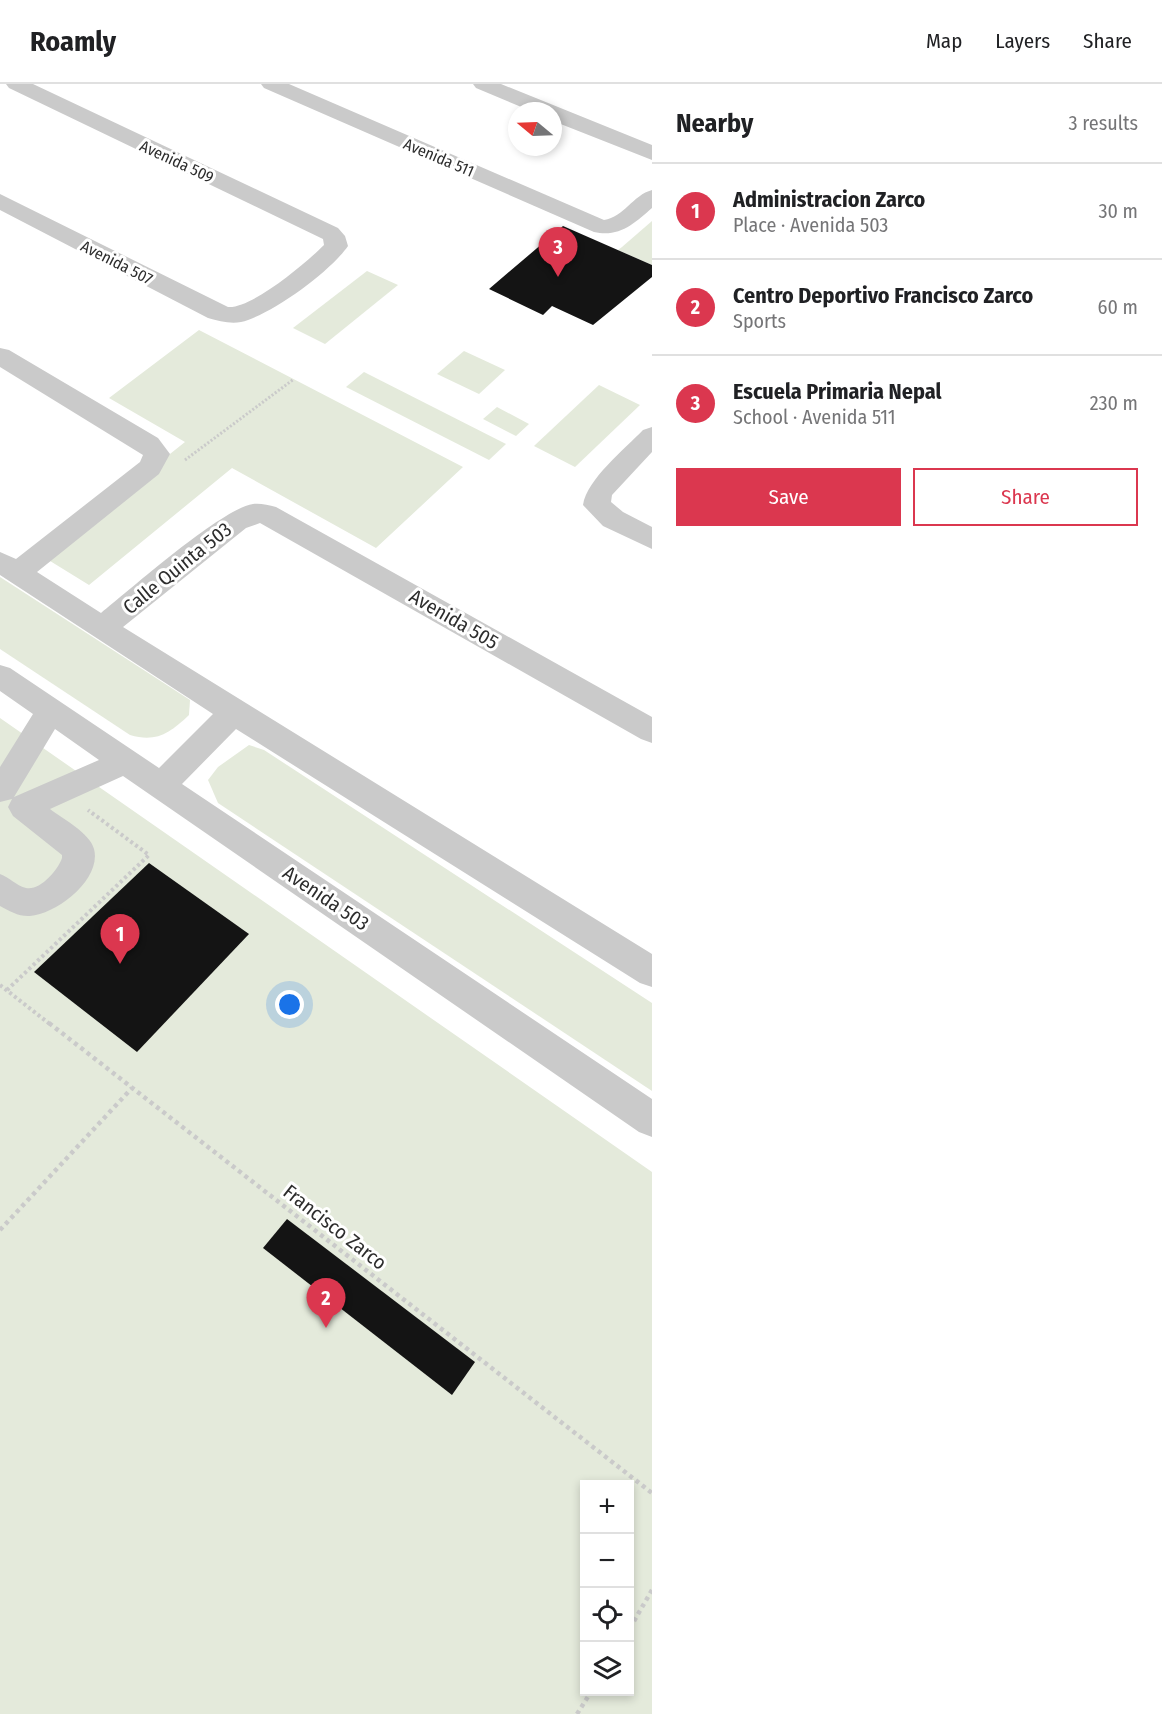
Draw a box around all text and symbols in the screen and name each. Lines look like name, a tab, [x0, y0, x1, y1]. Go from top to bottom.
text: Roamly	[30, 25, 116, 58]
text: Map	[926, 28, 962, 54]
text: Layers	[995, 28, 1050, 54]
text: Share	[1083, 28, 1132, 54]
north arrow	[508, 102, 562, 156]
text: Nearby	[676, 108, 753, 139]
text: 3 results	[1069, 111, 1138, 135]
street label: Avenida 511	[401, 134, 477, 181]
street label: Avenida 509	[137, 136, 217, 187]
text: Administracion Zarco	[733, 186, 925, 213]
text: 1	[691, 199, 700, 223]
text: 30 m	[1098, 199, 1138, 223]
text: Place · Avenida 503	[733, 213, 888, 237]
pin: 3	[538, 228, 578, 277]
street label: Avenida 507	[78, 236, 156, 289]
text: Centro Deportivo Francisco Zarco	[733, 282, 1033, 309]
text: 2	[691, 295, 700, 319]
text: 60 m	[1098, 295, 1138, 319]
text: Sports	[733, 309, 786, 333]
text: Escuela Primaria Nepal	[733, 378, 941, 405]
text: 3	[691, 391, 700, 415]
text: 230 m	[1090, 391, 1138, 415]
text: School · Avenida 511	[733, 405, 896, 429]
button: Save	[676, 468, 901, 526]
button: Share	[913, 468, 1138, 526]
street label: Calle Quinta 503	[118, 517, 236, 619]
street label: Avenida 505	[405, 584, 503, 654]
street label: Avenida 503	[278, 861, 374, 935]
pin: 1	[100, 914, 140, 964]
your location	[275, 990, 304, 1019]
street label: Francisco Zarco	[279, 1179, 391, 1275]
pin: 2	[306, 1278, 346, 1328]
map controls	[580, 1480, 634, 1696]
button: +	[580, 1480, 634, 1534]
button: −	[580, 1534, 634, 1588]
button: locate	[580, 1588, 634, 1642]
button: layers	[580, 1642, 634, 1696]

